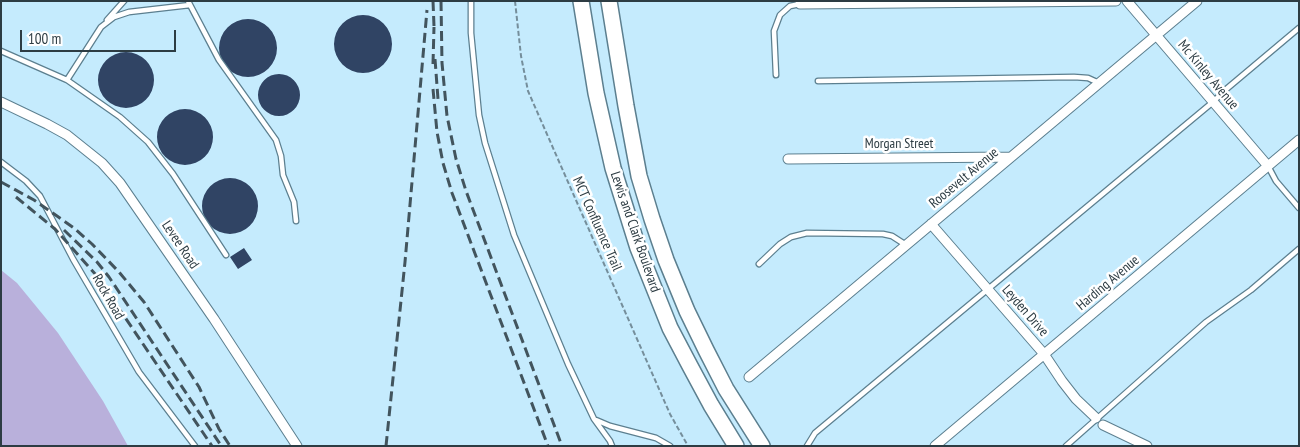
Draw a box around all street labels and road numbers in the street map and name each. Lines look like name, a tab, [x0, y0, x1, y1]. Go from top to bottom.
street label: Mc Kinley Avenue	[1174, 37, 1242, 113]
street label: Morgan Street	[865, 136, 933, 152]
street label: Roosevelt Avenue	[926, 144, 1002, 212]
street label: Lewis and Clark Boulevard	[606, 169, 664, 295]
street label: MCT Confluence Trail	[569, 174, 625, 274]
street label: Levee Road	[158, 218, 202, 272]
street label: Harding Avenue	[1073, 252, 1143, 314]
street label: Rock Road	[88, 271, 128, 323]
street label: Leyden Drive	[998, 282, 1052, 340]

